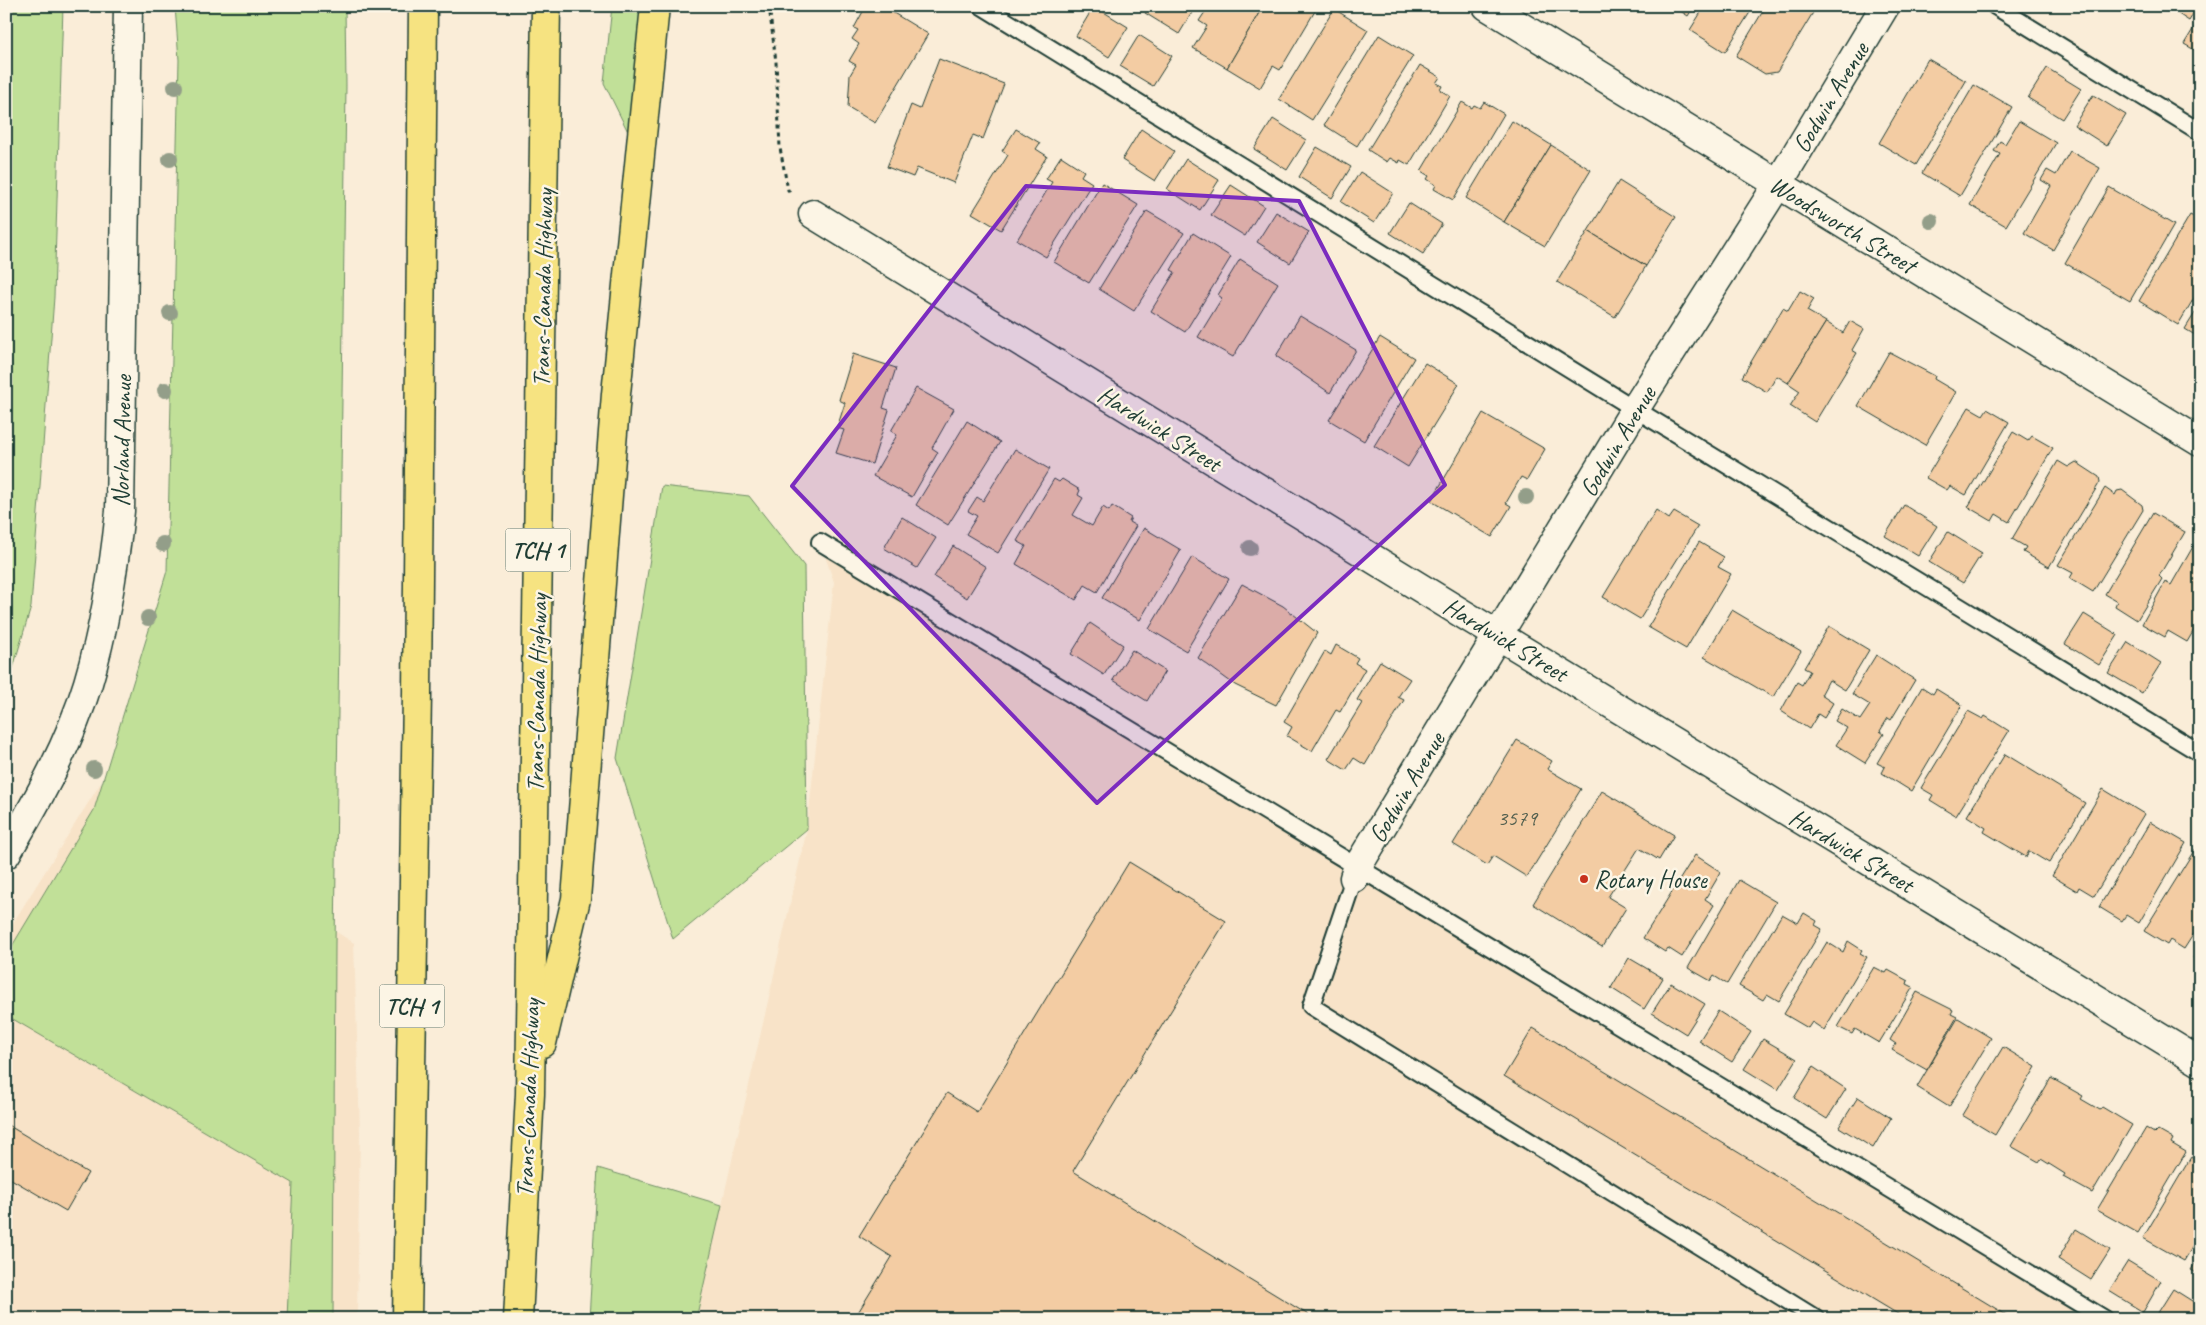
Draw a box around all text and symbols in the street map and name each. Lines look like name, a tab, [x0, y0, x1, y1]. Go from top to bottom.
street label: Godwin Avenue	[1785, 35, 1877, 159]
street label: Woodsworth Street	[1764, 169, 1925, 283]
street label: Trans-Canada Highway	[525, 186, 561, 387]
street label: Norland Avenue	[105, 373, 139, 507]
street label: Hardwick Street	[1092, 378, 1229, 481]
street label: Godwin Avenue	[1572, 379, 1664, 503]
road number: TCH 1	[506, 528, 570, 572]
street label: Hardwick Street	[1437, 590, 1576, 691]
street label: Trans-Canada Highway	[519, 591, 555, 792]
street label: Godwin Avenue	[1361, 725, 1453, 849]
street label: Hardwick Street	[1783, 801, 1922, 902]
house number: 3579	[1497, 804, 1539, 832]
place label: Rotary House	[1594, 864, 1709, 896]
marker: Rotary House	[1578, 873, 1590, 885]
road number: TCH 1	[380, 984, 444, 1028]
street label: Trans-Canada Highway	[509, 996, 548, 1198]

